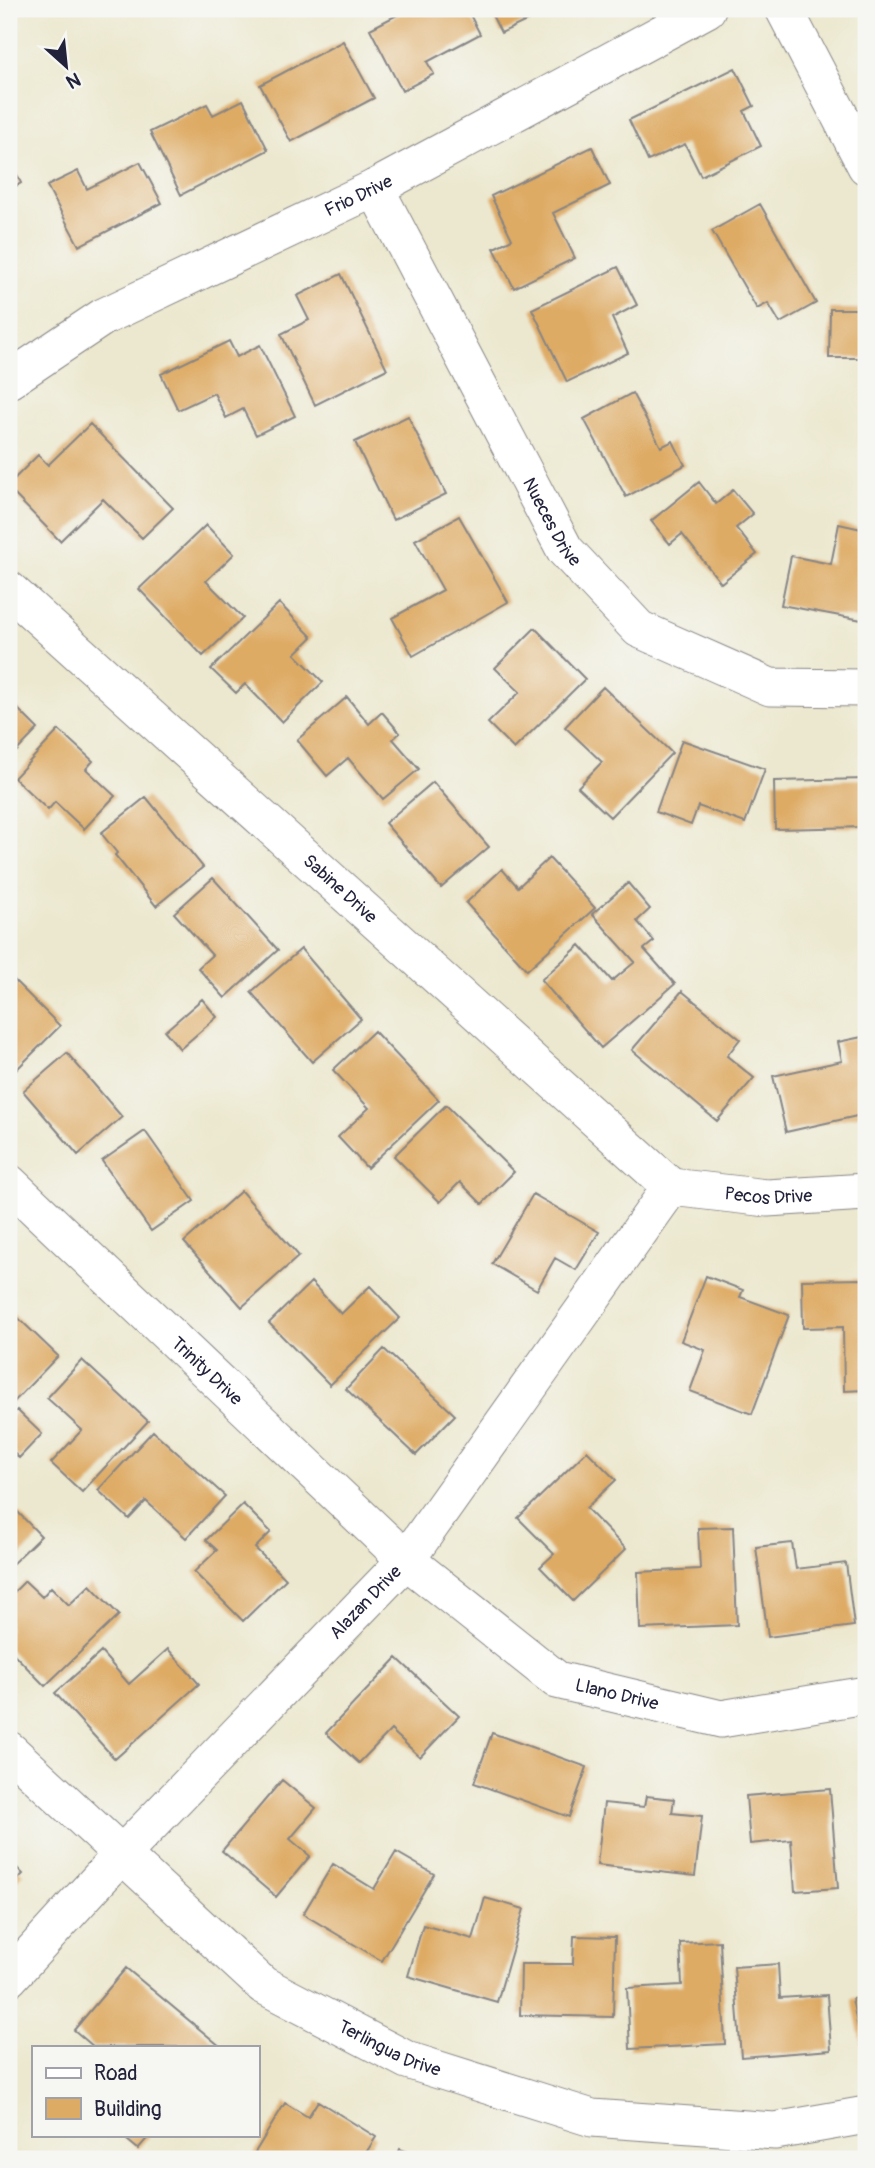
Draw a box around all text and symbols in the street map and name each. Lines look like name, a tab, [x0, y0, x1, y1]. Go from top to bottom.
north arrow	[32, 32, 102, 102]
text: N	[62, 67, 84, 94]
street label: Frio Drive	[321, 169, 396, 222]
street label: Nueces Drive	[518, 474, 586, 571]
street label: Sabine Drive	[298, 849, 382, 928]
street label: Pecos Drive	[723, 1182, 813, 1210]
street label: Trinity Drive	[167, 1332, 247, 1410]
street label: Alazan Drive	[324, 1560, 406, 1644]
street label: Llano Drive	[573, 1673, 661, 1715]
street label: Terlingua Drive	[335, 2015, 444, 2081]
legend	[32, 2046, 259, 2136]
text: Road	[94, 2060, 138, 2087]
text: Building	[94, 2096, 161, 2123]

